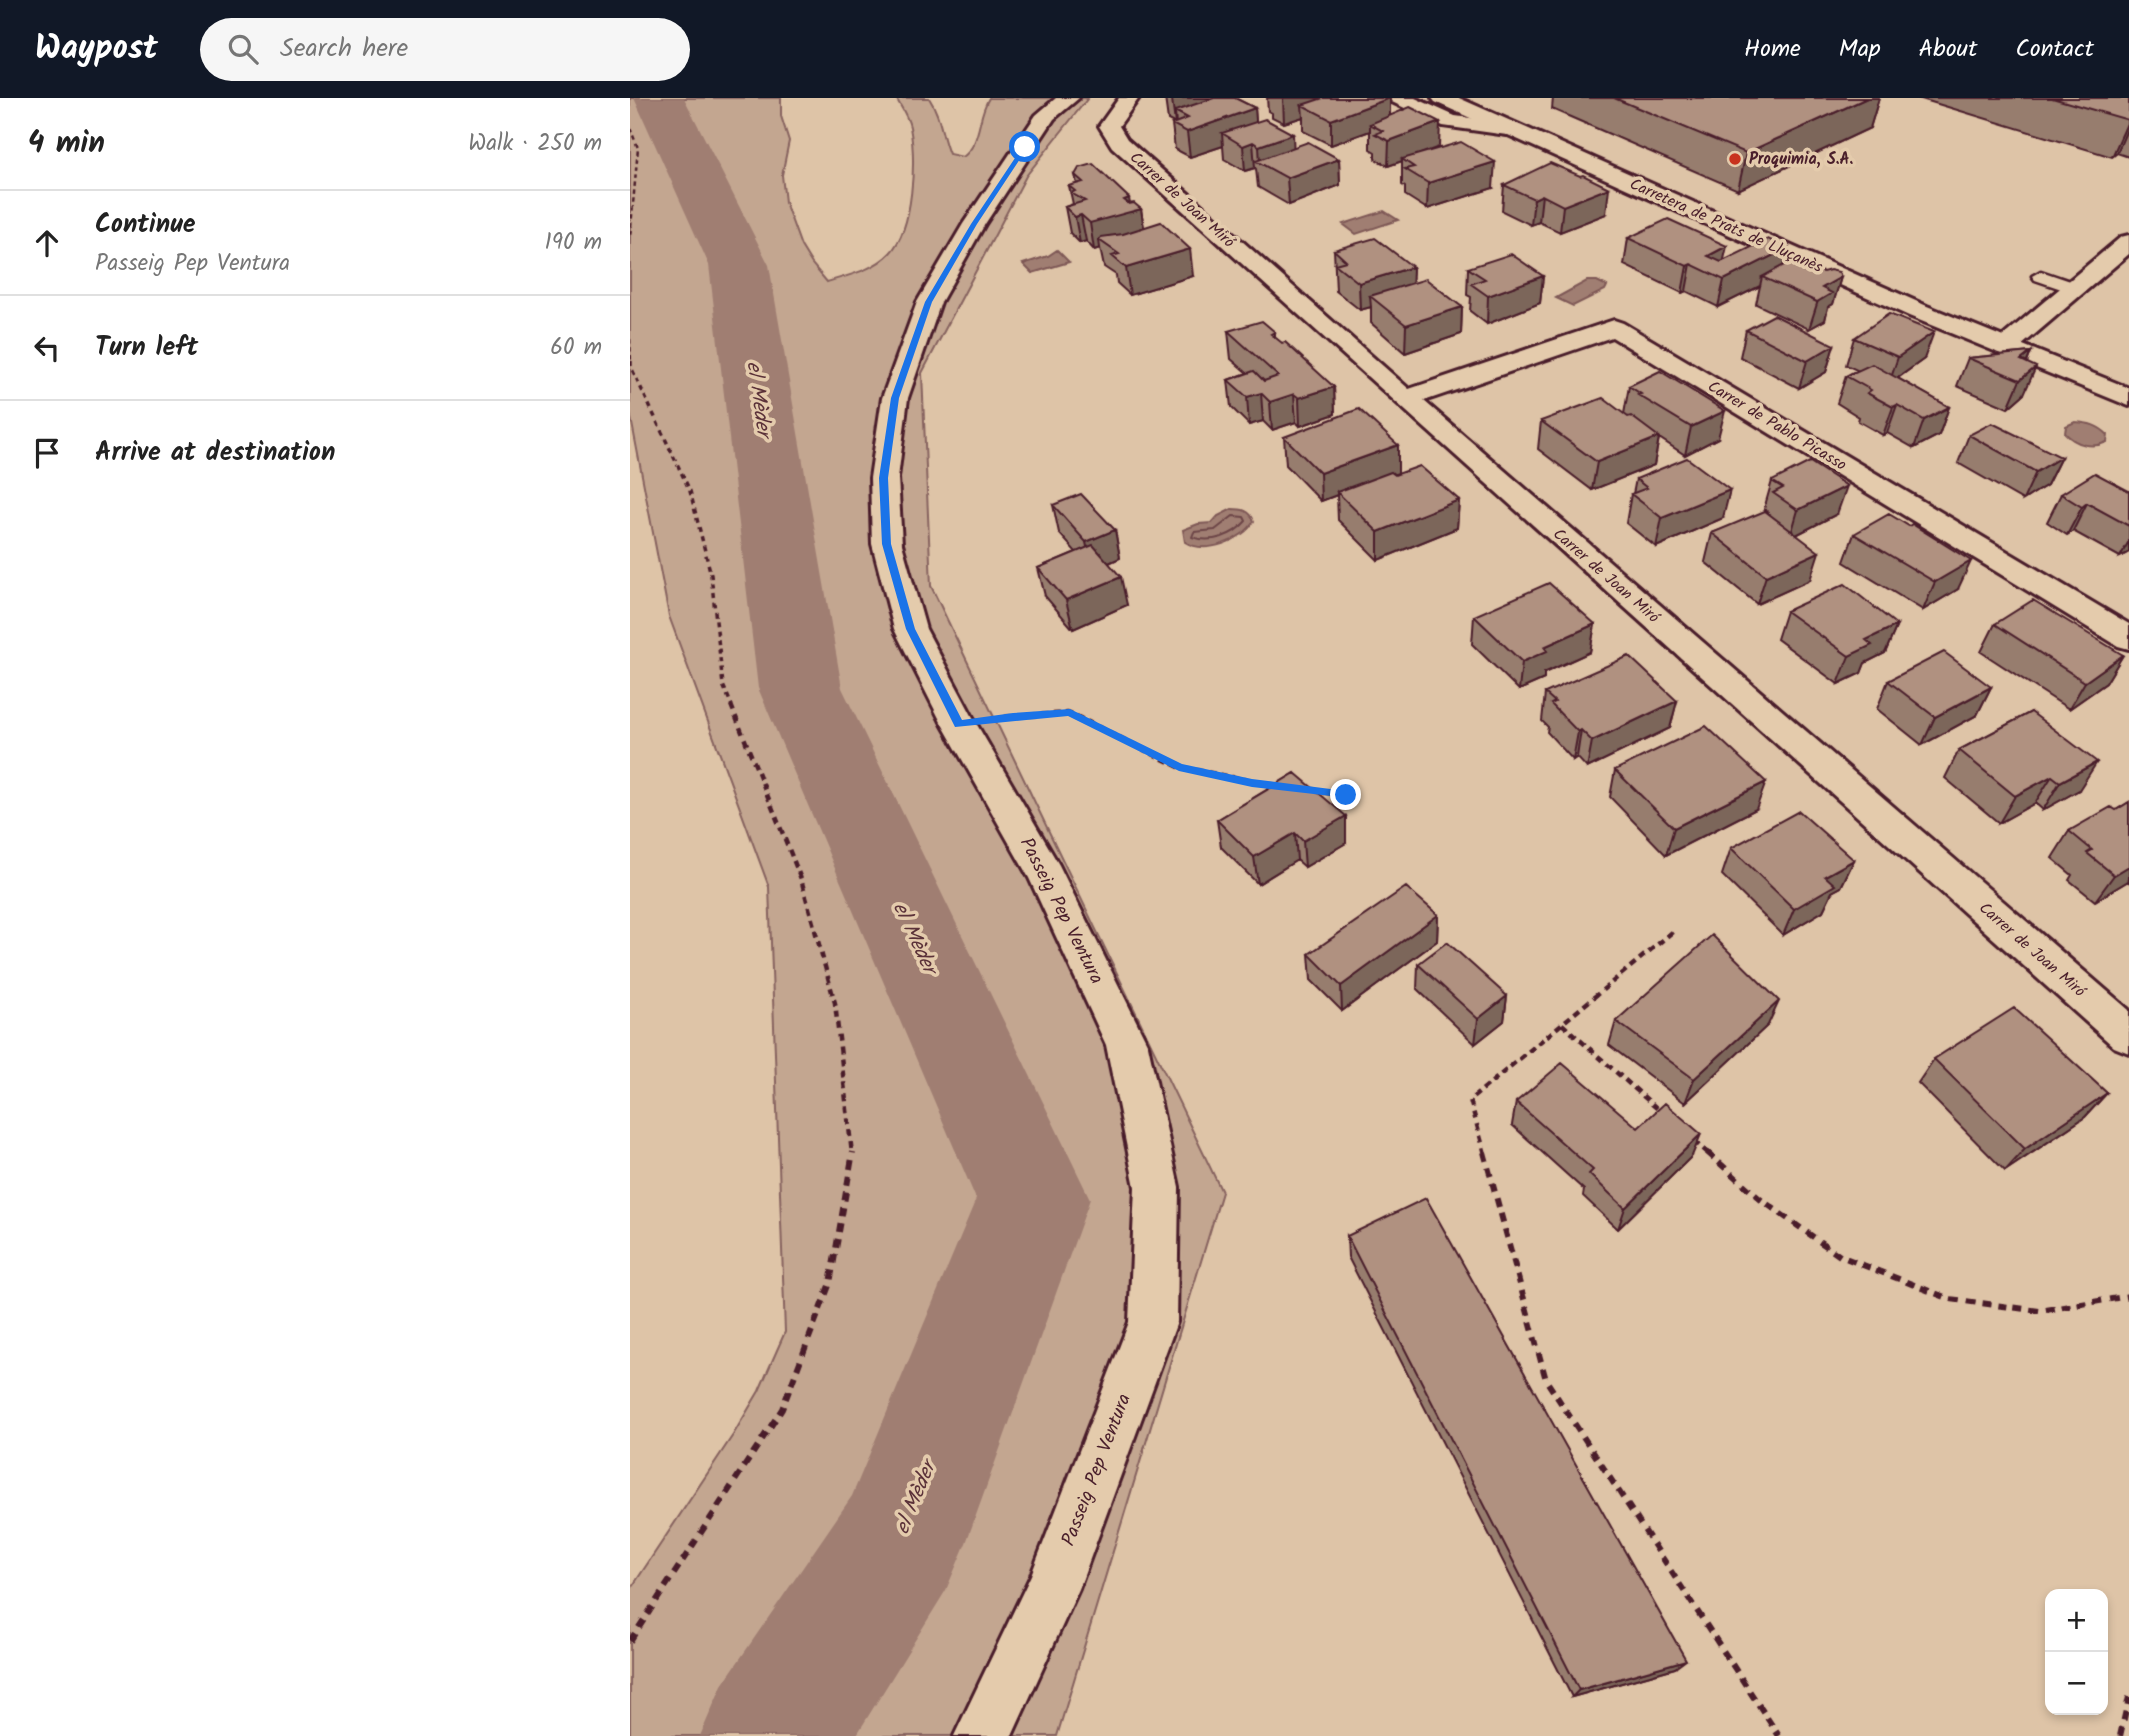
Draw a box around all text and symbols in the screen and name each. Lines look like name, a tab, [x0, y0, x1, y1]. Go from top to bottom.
search box	[200, 18, 690, 81]
text: Waypost	[35, 23, 158, 76]
text: Search here	[280, 28, 408, 70]
icon: search	[224, 30, 262, 68]
text: Home	[1744, 30, 1801, 69]
text: Map	[1839, 30, 1881, 69]
text: About	[1919, 30, 1977, 69]
text: Contact	[2015, 30, 2094, 69]
text: 4 min	[28, 120, 105, 168]
text: Walk · 250 m	[468, 126, 602, 162]
route start	[1009, 131, 1040, 162]
street label: Carrer de Joan Miró	[1124, 146, 1241, 255]
place label: Proquimia, S.A.	[1749, 147, 1854, 172]
marker: Proquimia, S.A.	[1727, 151, 1743, 167]
street label: Carretera de Prats de Lluçanès	[1625, 172, 1827, 280]
text: Continue	[95, 204, 196, 246]
icon: ahead	[28, 224, 66, 262]
text: 190 m	[545, 225, 602, 261]
text: Passeig Pep Ventura	[95, 246, 290, 282]
text: Turn left	[95, 327, 198, 369]
icon: left	[28, 329, 66, 367]
text: 60 m	[550, 330, 602, 366]
water label: el Mèder	[736, 359, 780, 443]
street label: Carrer de Pablo Picasso	[1703, 375, 1851, 477]
text: Arrive at destination	[95, 432, 335, 474]
icon: arrive	[28, 434, 66, 472]
street label: Carrer de Joan Miró	[1547, 522, 1665, 630]
route end	[1330, 779, 1361, 810]
street label: Passeig Pep Ventura	[1011, 832, 1111, 990]
street label: Carrer de Joan Miró	[1973, 896, 2091, 1004]
water label: el Mèder	[883, 897, 947, 983]
street label: Passeig Pep Ventura	[1054, 1389, 1140, 1551]
water label: el Mèder	[887, 1453, 947, 1539]
map controls	[2045, 1589, 2108, 1715]
button: +	[2045, 1589, 2108, 1652]
button: −	[2045, 1652, 2108, 1715]

